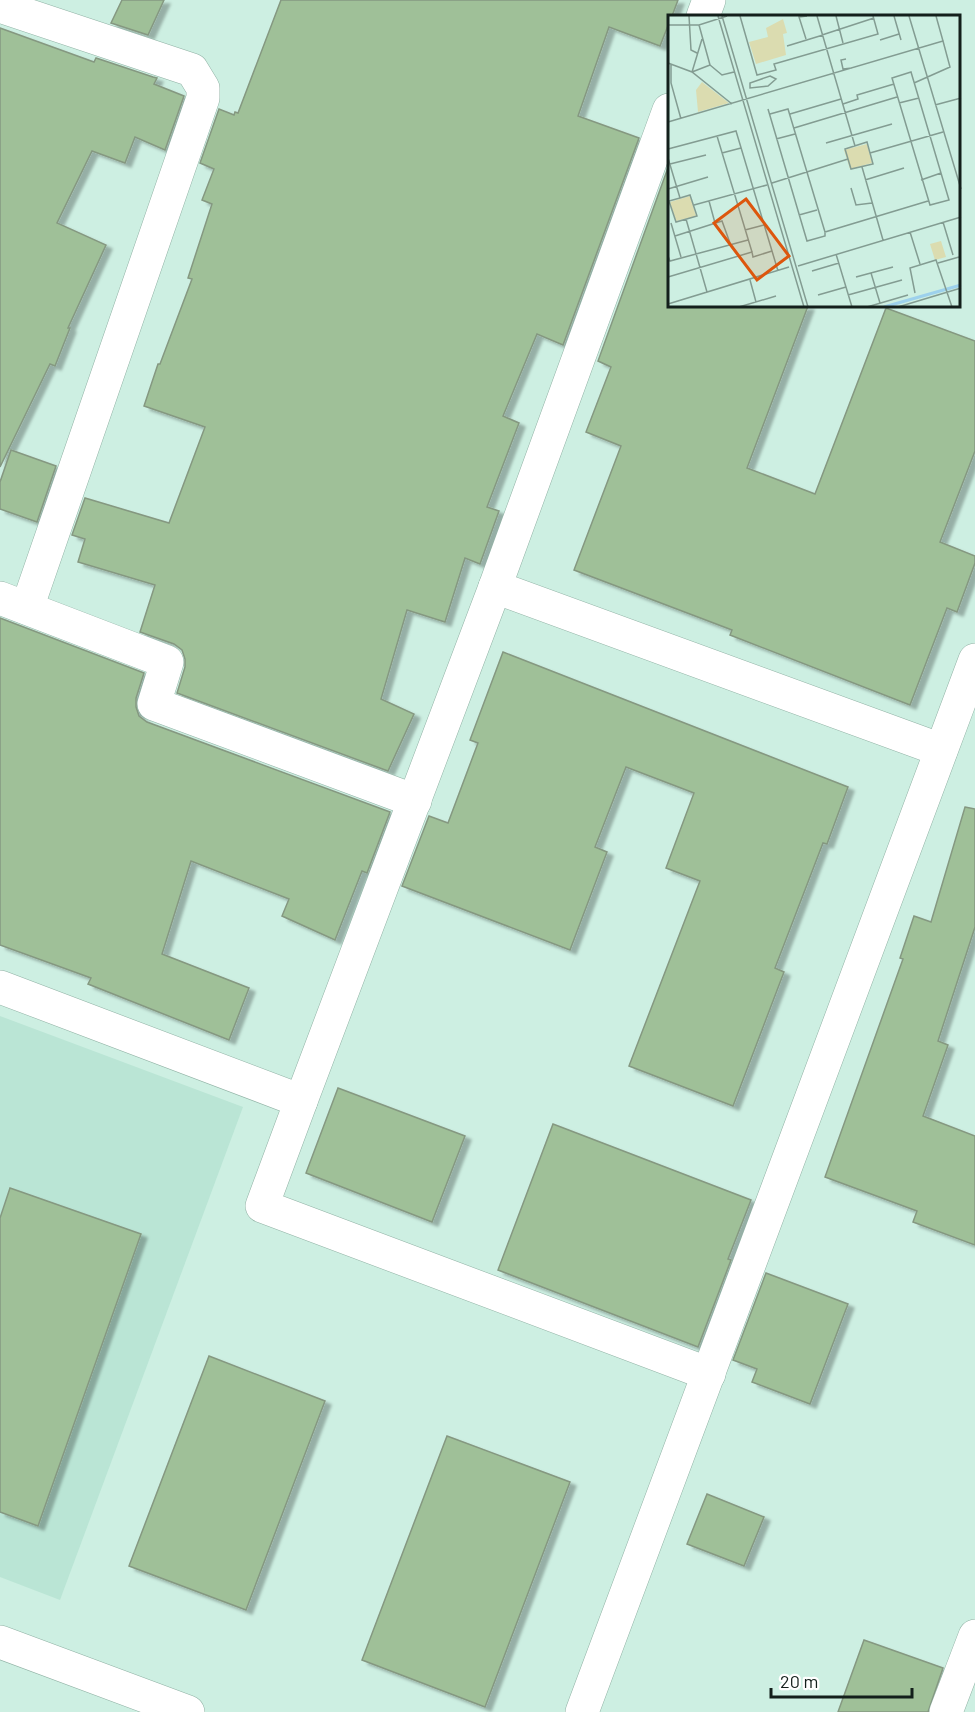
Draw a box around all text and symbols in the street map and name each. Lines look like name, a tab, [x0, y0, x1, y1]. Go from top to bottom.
inset map	[668, 15, 960, 308]
scale bar	[771, 1661, 912, 1699]
text: 20 m	[780, 1670, 818, 1692]

